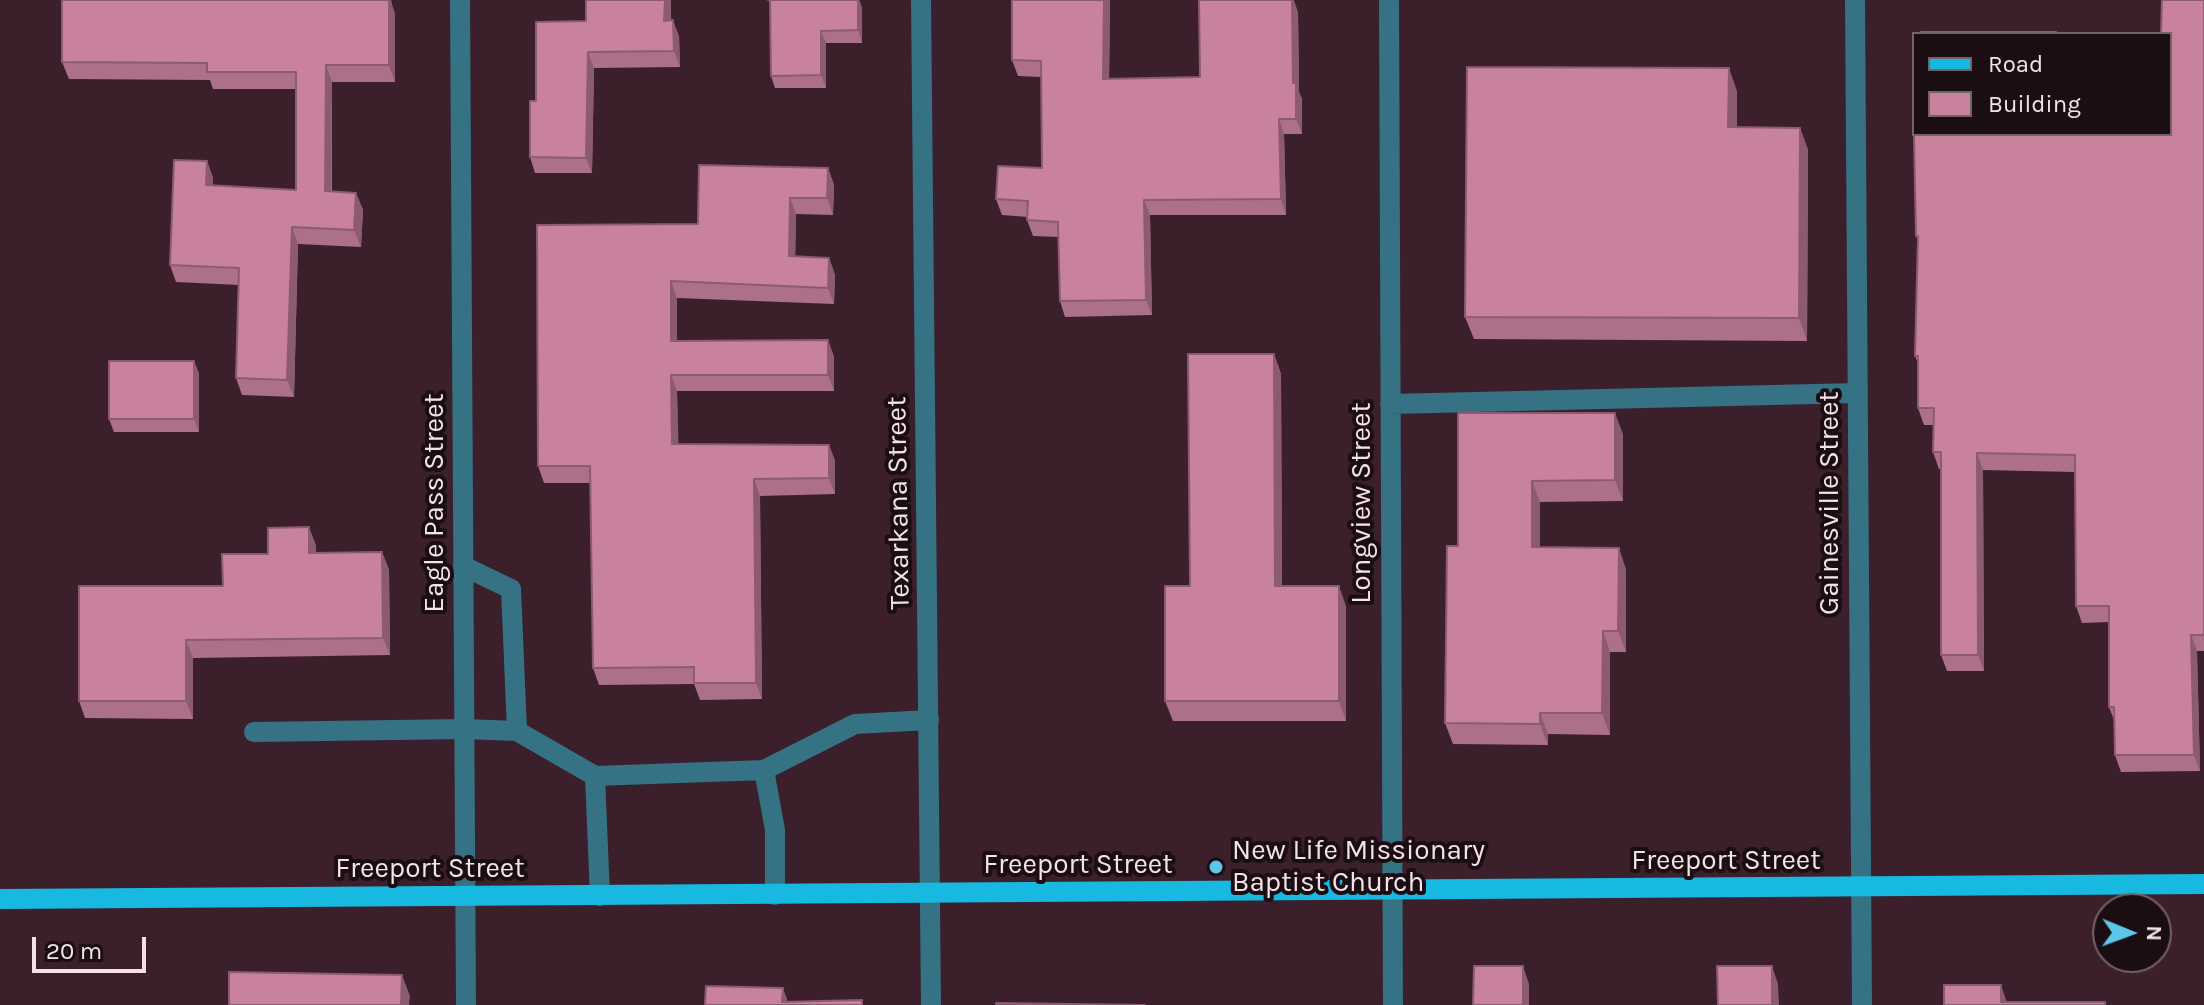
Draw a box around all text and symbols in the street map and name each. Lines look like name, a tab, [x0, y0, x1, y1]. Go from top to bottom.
legend	[1912, 32, 2172, 136]
text: Road	[1988, 50, 2043, 78]
text: Building	[1988, 90, 2081, 118]
street label: Gainesville Street	[1813, 391, 1847, 615]
street label: Eagle Pass Street	[418, 393, 452, 613]
street label: Texarkana Street	[880, 396, 918, 610]
street label: Longview Street	[1345, 402, 1379, 604]
place label: New Life Missionary Baptist Church	[1232, 834, 1485, 900]
street label: Freeport Street	[1631, 844, 1821, 878]
street label: Freeport Street	[983, 848, 1173, 882]
street label: Freeport Street	[335, 852, 525, 886]
marker: New Life Missionary Baptist Church	[1207, 858, 1225, 876]
north arrow	[2092, 893, 2172, 973]
scale bar	[36, 921, 150, 971]
text: N	[2141, 925, 2167, 942]
text: 20 m	[46, 937, 102, 965]

